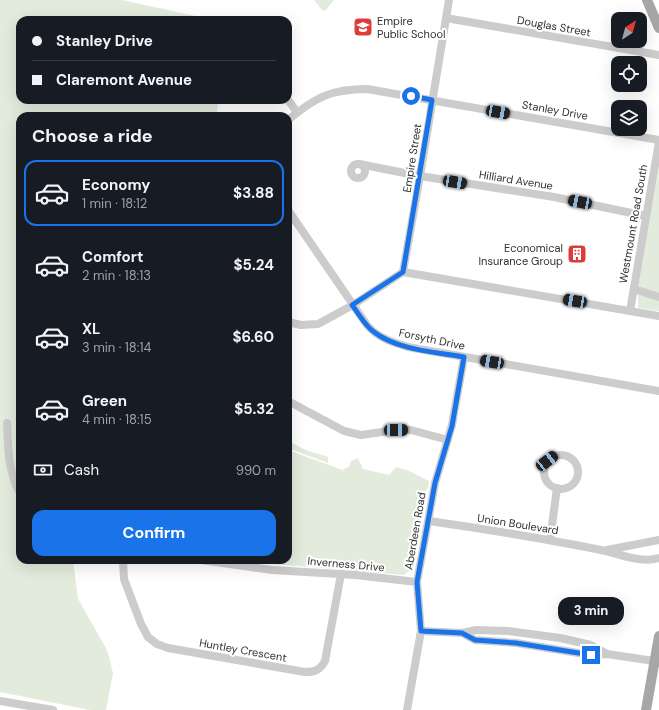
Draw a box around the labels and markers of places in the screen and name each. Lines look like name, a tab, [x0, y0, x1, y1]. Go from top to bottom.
place label: Empire Public School	[377, 14, 445, 41]
school or university icon: Empire Public School	[352, 16, 374, 38]
place label: Economical Insurance Group	[479, 241, 563, 268]
building icon: Economical Insurance Group	[566, 243, 588, 265]

